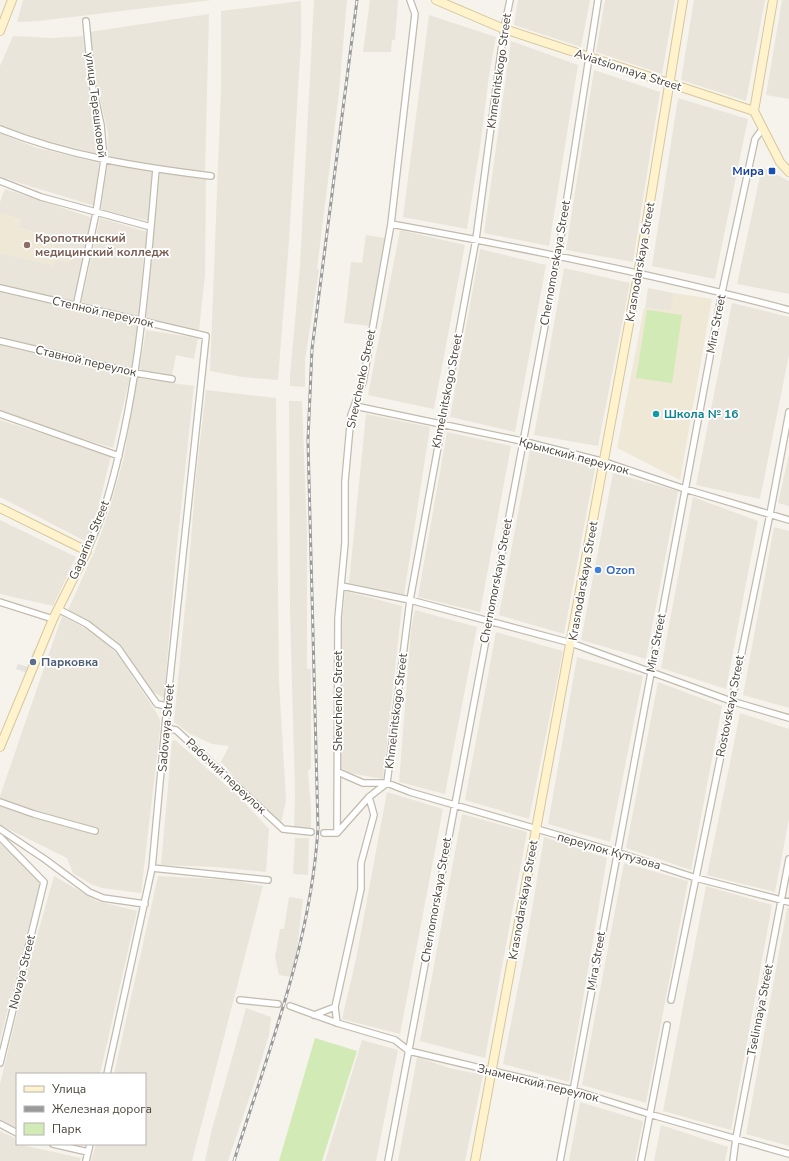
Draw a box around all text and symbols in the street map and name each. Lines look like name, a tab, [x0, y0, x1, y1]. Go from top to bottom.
street label: Khmelnitskogo Street	[483, 12, 515, 130]
street label: Aviatsionnaya Street	[573, 45, 684, 95]
street label: улица Терешковой	[82, 51, 110, 159]
place label: Мира	[732, 163, 764, 179]
marker: Мира	[767, 166, 777, 176]
street label: Chernomorskaya Street	[536, 199, 574, 327]
street label: Krasnodarskaya Street	[622, 200, 659, 323]
place label: Кропоткинский медицинский колледж	[35, 230, 169, 260]
marker: Кропоткинский медицинский колледж	[22, 240, 32, 250]
street label: Степной переулок	[51, 293, 156, 332]
street label: Mira Street	[702, 293, 730, 355]
street label: Shevchenko Street	[343, 327, 379, 430]
street label: Khmelnitskogo Street	[428, 332, 466, 450]
street label: Ставной переулок	[34, 342, 139, 381]
place label: Школа № 16	[664, 406, 739, 422]
marker: Школа № 16	[651, 409, 661, 419]
street label: Крымский переулок	[517, 434, 632, 479]
street label: Gagarina Street	[65, 497, 113, 582]
street label: Chernomorskaya Street	[476, 517, 516, 645]
street label: Krasnodarskaya Street	[565, 519, 602, 642]
place label: Ozon	[606, 562, 635, 578]
marker: Ozon	[593, 565, 603, 575]
street label: Mira Street	[642, 612, 670, 674]
street label: Shevchenko Street	[330, 650, 346, 751]
street label: Khmelnitskogo Street	[381, 652, 411, 770]
street label: Rostovskaya Street	[712, 653, 748, 758]
place label: Парковка	[41, 654, 98, 670]
marker: Парковка	[28, 657, 38, 667]
street label: Sadovaya Street	[154, 683, 178, 772]
street label: Рабочий переулок	[182, 735, 270, 818]
street label: переулок Кутузова	[555, 829, 663, 873]
street label: Chernomorskaya Street	[417, 836, 455, 964]
street label: Krasnodarskaya Street	[505, 838, 542, 961]
street label: Mira Street	[583, 930, 609, 992]
street label: Novaya Street	[5, 932, 39, 1011]
street label: Tselinnaya Street	[743, 962, 777, 1057]
street label: Знаменский переулок	[476, 1060, 601, 1106]
legend	[16, 1073, 146, 1145]
text: Улица	[51, 1081, 86, 1097]
text: Железная дорога	[52, 1101, 152, 1117]
text: Парк	[52, 1121, 82, 1137]

